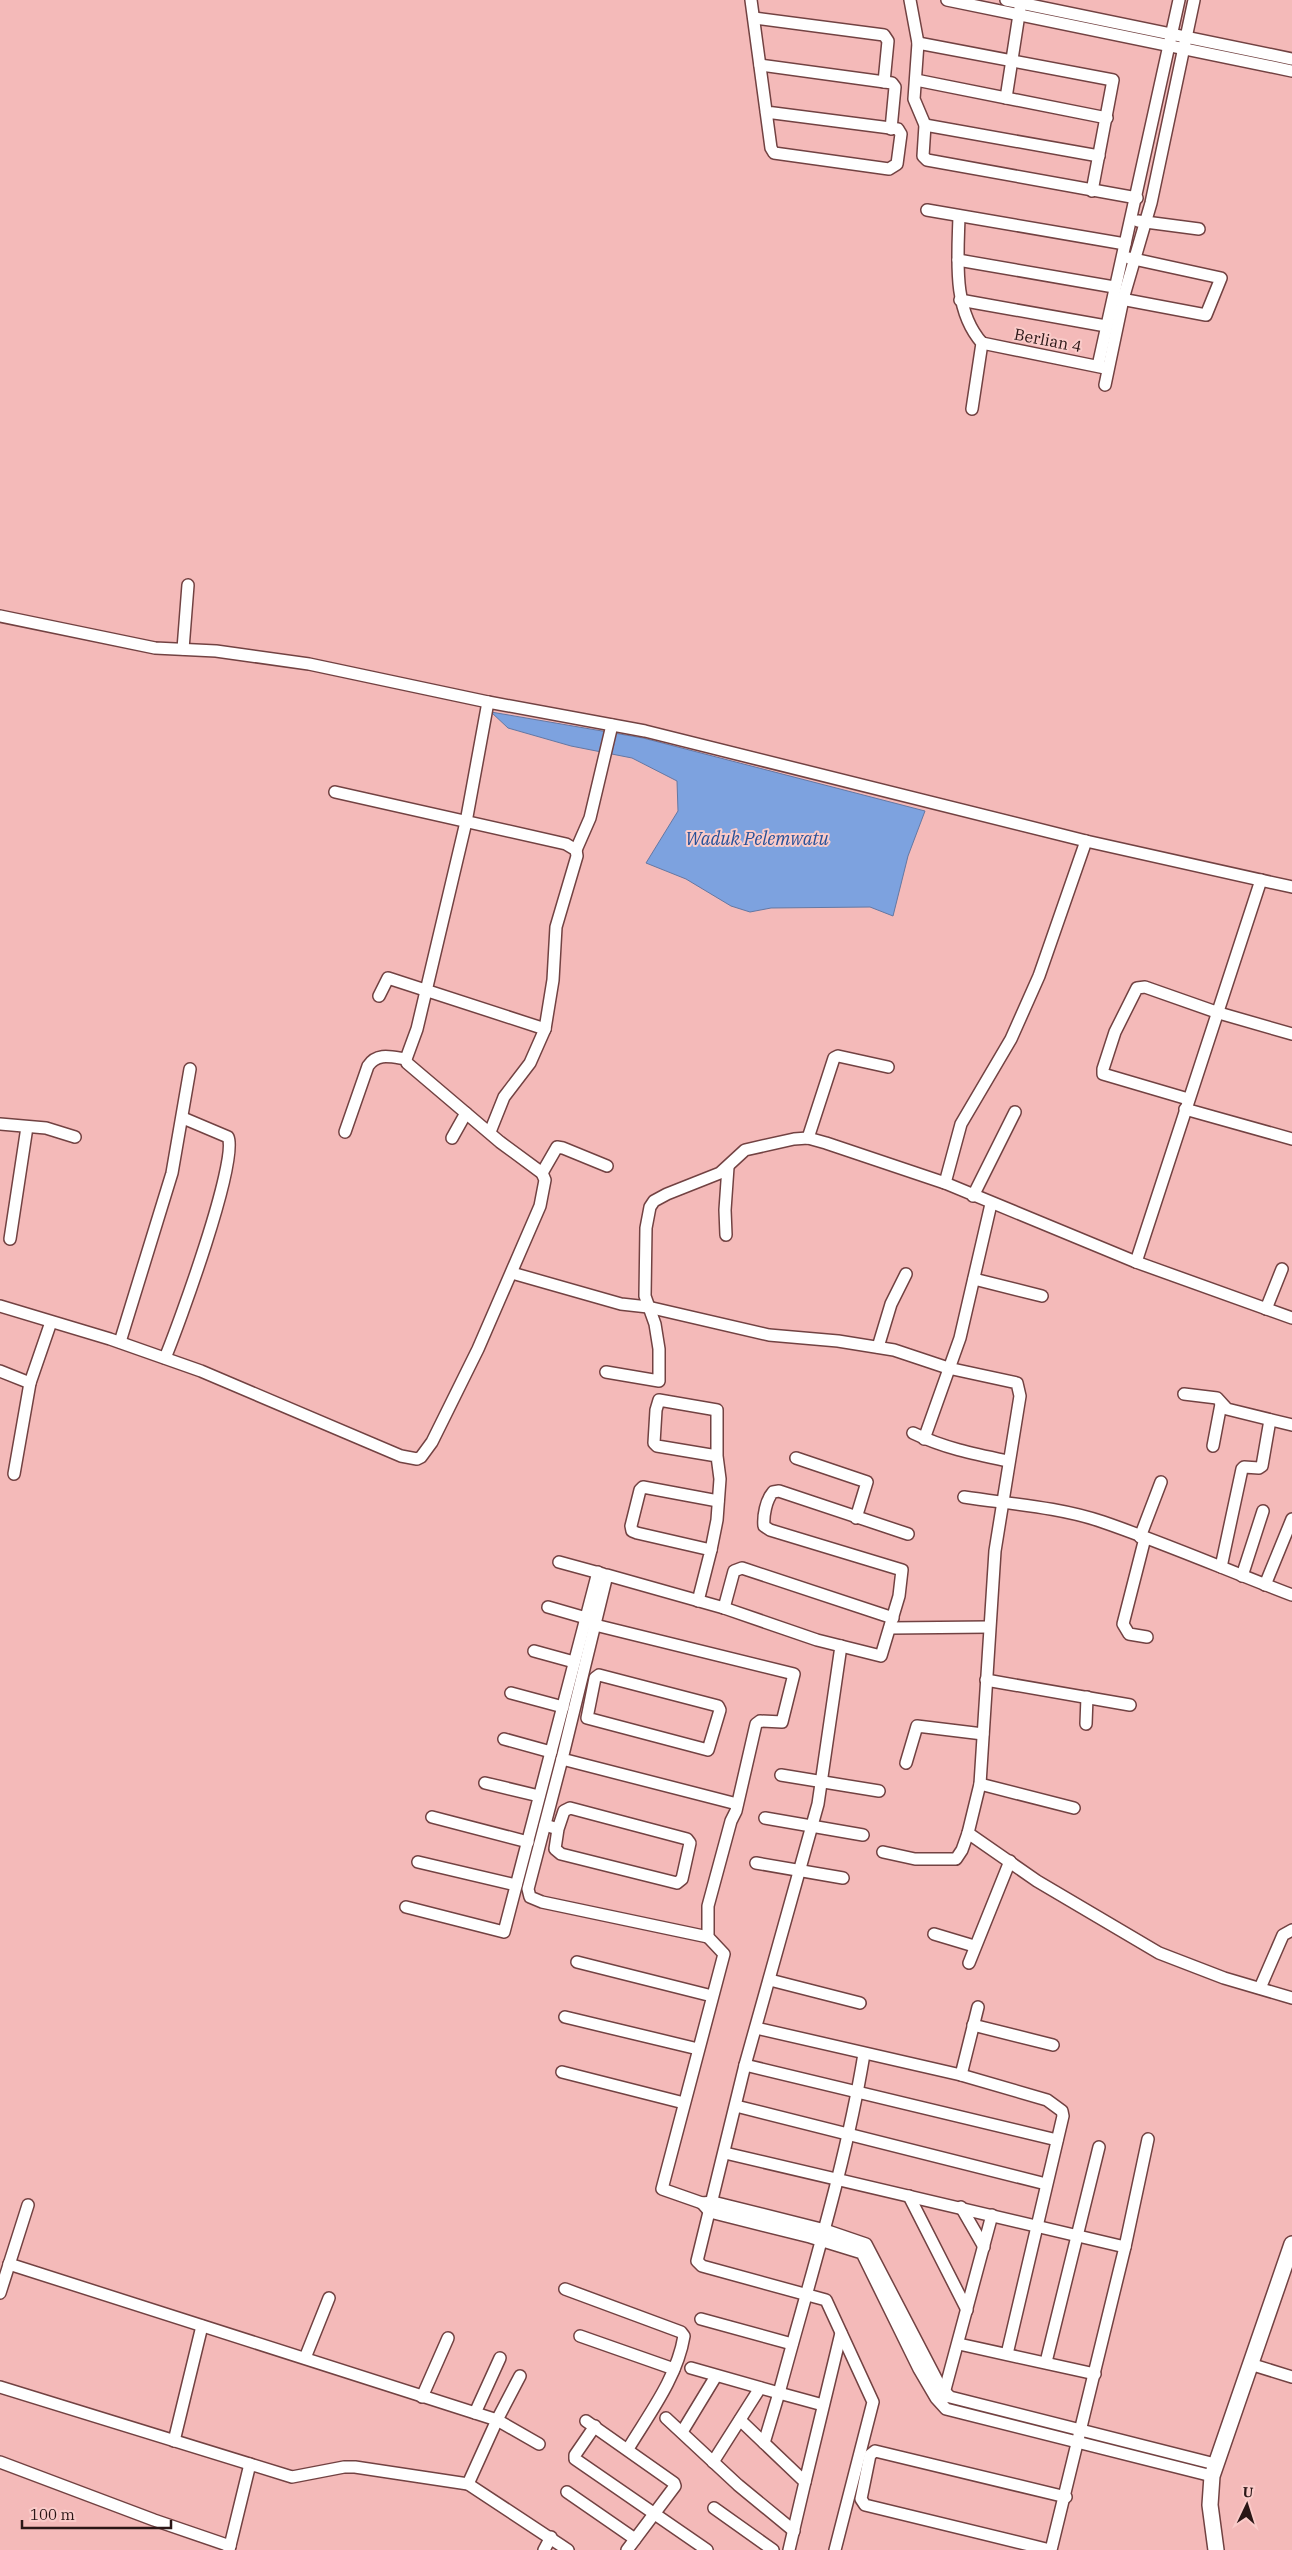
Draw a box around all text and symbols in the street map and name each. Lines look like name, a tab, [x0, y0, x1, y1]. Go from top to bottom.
street label: Berlian 4	[1012, 324, 1084, 356]
water label: Waduk Pelemwatu	[685, 827, 830, 850]
north arrow	[1222, 2480, 1272, 2530]
text: U	[1242, 2483, 1254, 2501]
scale bar	[22, 2498, 171, 2530]
text: 100 m	[30, 2505, 75, 2524]

